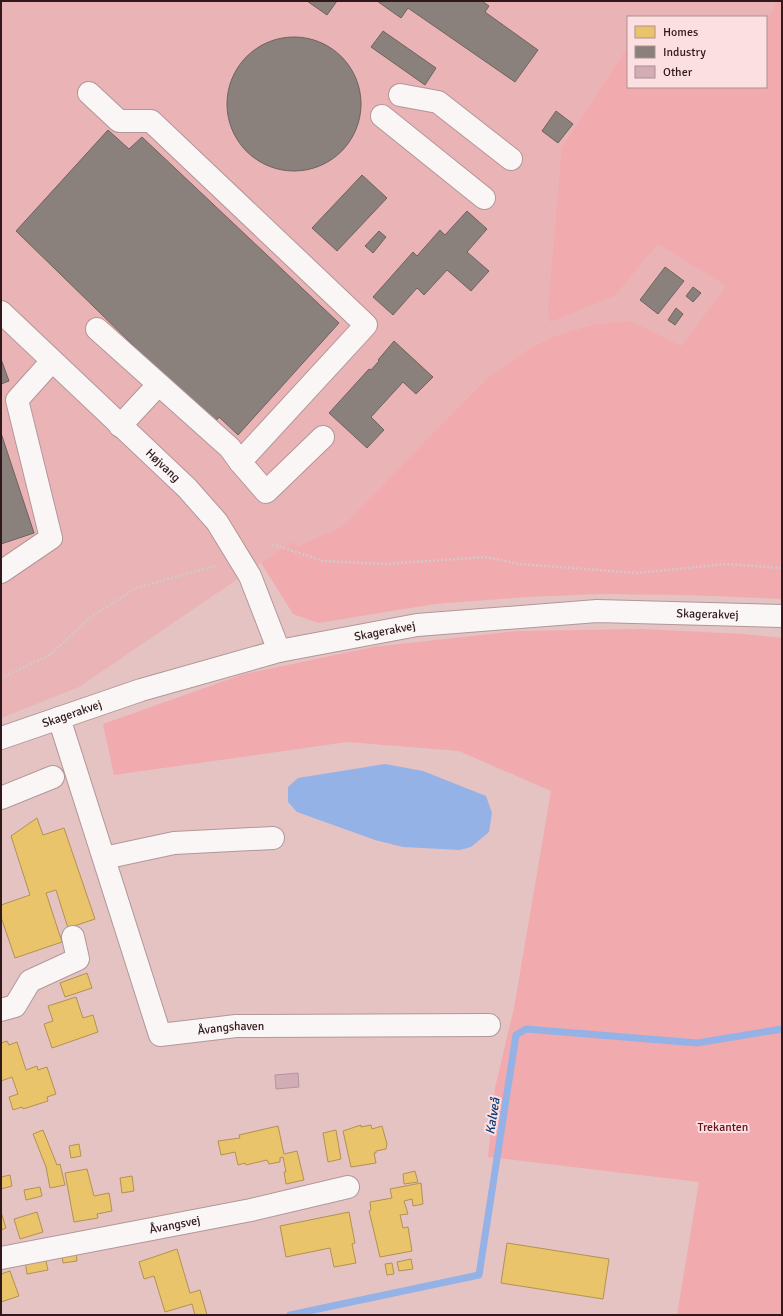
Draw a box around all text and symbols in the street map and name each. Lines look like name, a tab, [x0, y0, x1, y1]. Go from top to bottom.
legend	[627, 16, 767, 88]
text: Homes	[663, 25, 698, 40]
text: Industry	[663, 45, 706, 60]
text: Other	[663, 65, 693, 80]
street label: Højvang	[142, 446, 183, 486]
street label: Skagerakvej	[676, 606, 739, 623]
street label: Skagerakvej	[353, 618, 417, 645]
street label: Skagerakvej	[40, 697, 104, 731]
street label: Åvangshaven	[197, 1019, 264, 1039]
water label: Kalveå	[482, 1095, 504, 1136]
park label: Trekanten	[698, 1120, 748, 1135]
street label: Åvangsvej	[148, 1213, 202, 1237]

